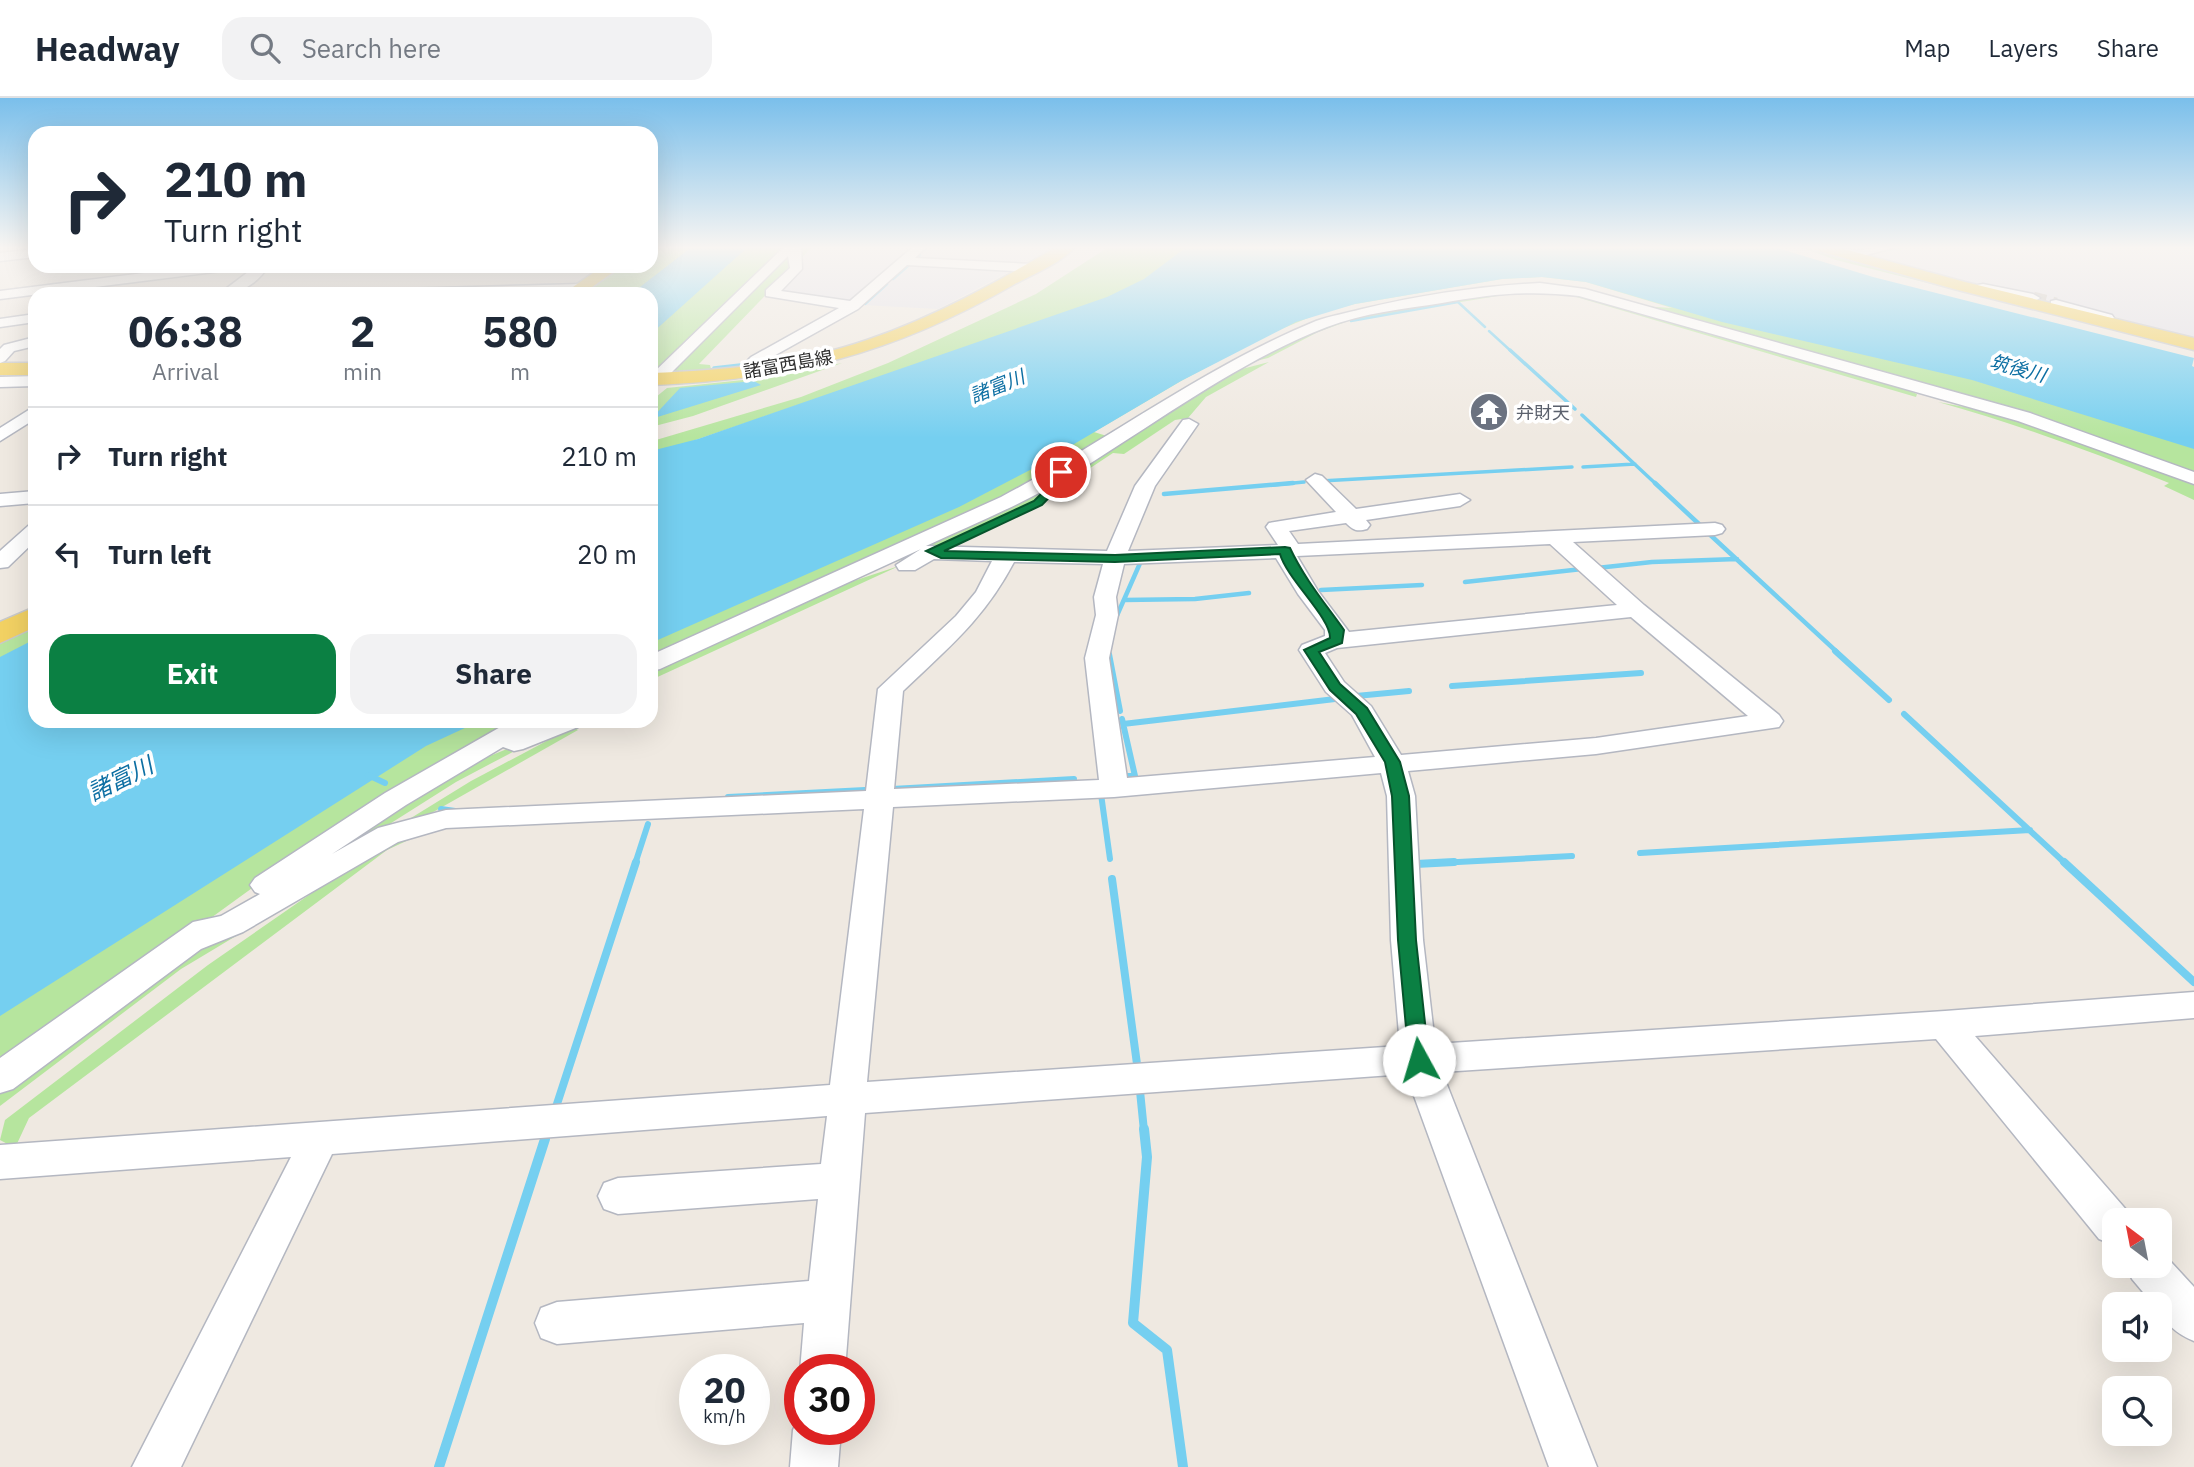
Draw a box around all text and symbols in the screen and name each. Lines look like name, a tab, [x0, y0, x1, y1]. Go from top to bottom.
search box	[222, 17, 712, 80]
text: Headway	[35, 27, 180, 70]
icon: search	[246, 29, 284, 67]
text: Search here	[302, 31, 441, 65]
text: Map	[1904, 32, 1951, 64]
text: Layers	[1989, 32, 2059, 64]
text: Share	[2097, 32, 2159, 64]
text: 210 m	[164, 147, 308, 210]
icon: right	[49, 154, 140, 245]
text: Turn right	[164, 209, 302, 251]
text: 06:38	[128, 304, 243, 359]
text: 2	[350, 304, 375, 359]
text: 580	[482, 304, 558, 359]
street label: 諸富西島線	[742, 345, 834, 383]
water label: 筑後川	[1987, 349, 2051, 387]
text: Arrival	[152, 356, 219, 386]
text: min	[343, 356, 382, 386]
text: m	[510, 356, 530, 386]
water label: 諸富川	[966, 363, 1030, 408]
temple icon: 弁財天	[1468, 391, 1510, 433]
place label: 弁財天	[1516, 401, 1570, 424]
icon: right	[49, 437, 87, 475]
text: Turn right	[108, 439, 227, 473]
text: 210 m	[561, 439, 637, 473]
pin	[1031, 442, 1091, 502]
icon: arrive	[1042, 453, 1080, 491]
icon: left	[49, 535, 87, 573]
text: Turn left	[108, 537, 211, 571]
text: 20 m	[577, 537, 637, 571]
button: Exit	[49, 634, 336, 714]
button: Share	[350, 634, 637, 714]
water label: 諸富川	[82, 748, 160, 807]
position arrow	[1382, 1023, 1456, 1097]
north arrow	[2102, 1208, 2172, 1278]
map controls	[2102, 1208, 2172, 1446]
button: sound	[2102, 1292, 2172, 1362]
speed limit sign: 30	[784, 1354, 875, 1445]
text: 20	[703, 1367, 746, 1413]
button: search	[2102, 1376, 2172, 1446]
text: km/h	[703, 1405, 746, 1428]

